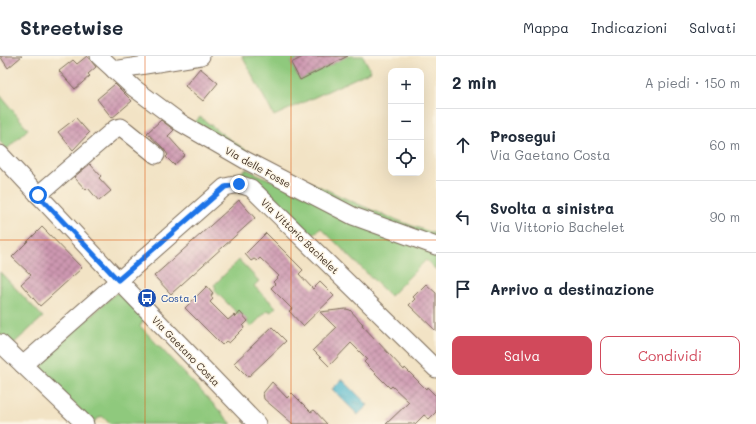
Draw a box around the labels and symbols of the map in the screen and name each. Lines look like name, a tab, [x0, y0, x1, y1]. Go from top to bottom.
street label: Via delle Fosse	[223, 143, 293, 191]
route end	[230, 175, 248, 193]
route start	[29, 186, 47, 204]
street label: Via Vittorio Bachelet	[258, 195, 342, 277]
bus stop icon: Costa 1	[136, 287, 158, 309]
place label: Costa 1	[161, 291, 197, 305]
street label: Via Gaetano Costa	[149, 313, 223, 389]

